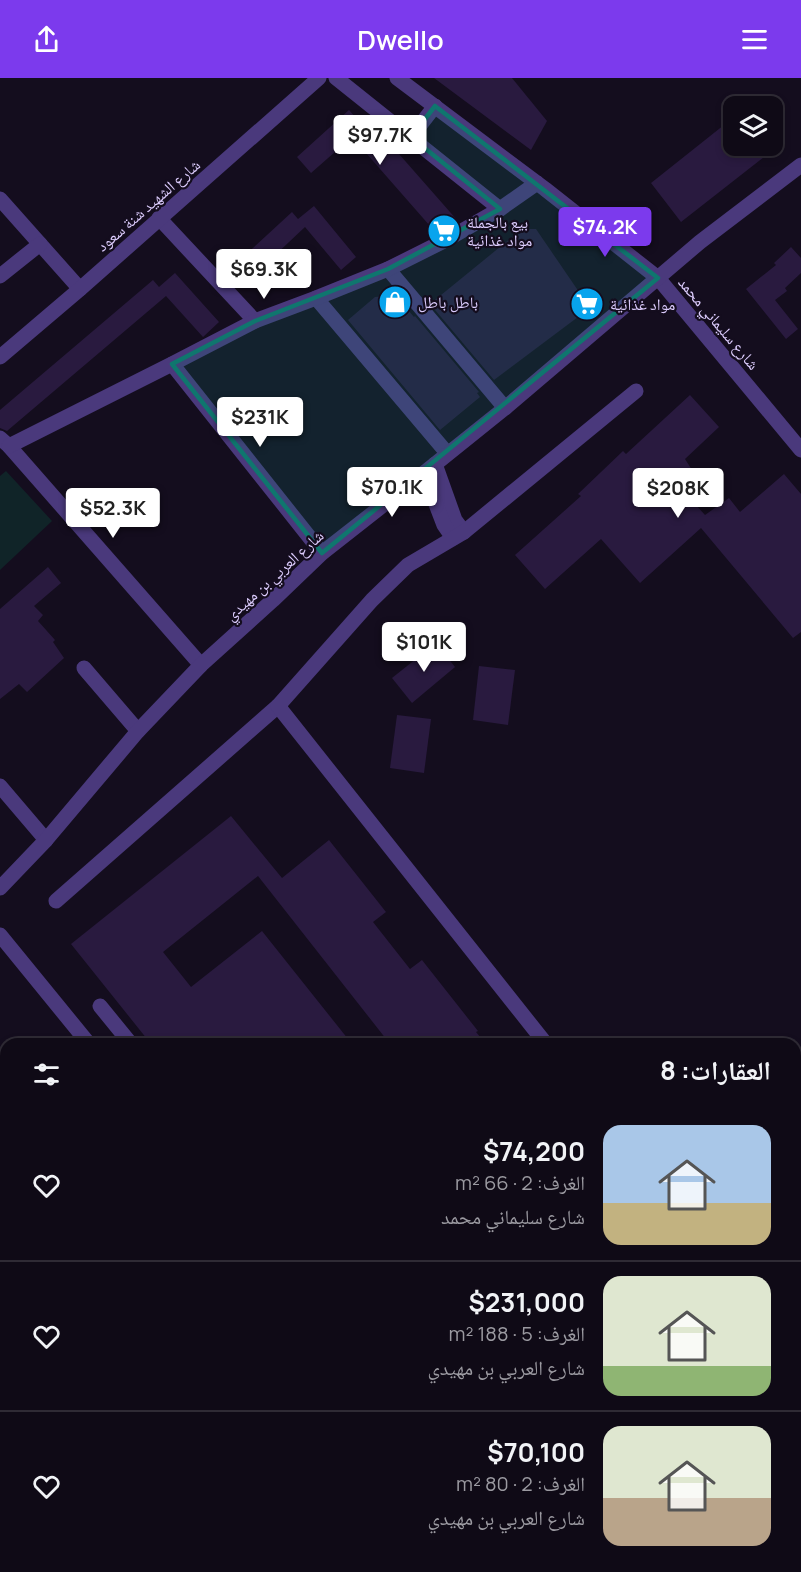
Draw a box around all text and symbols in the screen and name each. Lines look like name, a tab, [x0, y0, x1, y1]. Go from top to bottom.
text: Dwello	[357, 21, 444, 58]
icon: share	[30, 23, 63, 56]
icon: menu	[738, 23, 771, 56]
map controls	[723, 96, 783, 156]
button: layers	[723, 96, 783, 156]
pin: $97.7K	[331, 115, 429, 166]
text: $97.7K	[348, 121, 412, 148]
street label: شارع الشهيد شنة سعود	[91, 154, 205, 256]
pin: $74.2K	[556, 207, 654, 258]
place label: بيع بالجملة مواد غذائية	[467, 211, 532, 251]
supermarket icon: بيع بالجملة مواد غذائية	[426, 213, 462, 249]
text: $74.2K	[572, 213, 638, 240]
pin: $69.3K	[215, 249, 313, 300]
text: $69.3K	[230, 255, 298, 282]
street label: شارع سليماني محمد	[672, 272, 764, 376]
shop icon: باطل باطل	[377, 284, 413, 320]
supermarket icon: مواد غذائية	[569, 286, 605, 322]
place label: باطل باطل	[418, 291, 478, 313]
place label: مواد غذائية	[610, 293, 675, 315]
pin: $231K	[218, 397, 302, 448]
text: $231K	[231, 403, 289, 430]
pin: $70.1K	[343, 467, 441, 518]
pin: $208K	[636, 468, 720, 519]
text: $70.1K	[361, 473, 423, 500]
text: $208K	[647, 474, 709, 501]
pin: $52.3K	[64, 488, 162, 539]
text: $52.3K	[80, 494, 146, 521]
street label: شارع العربي بن مهيدي	[220, 525, 330, 627]
pin: $101K	[382, 622, 466, 673]
text: $101K	[396, 628, 452, 655]
text: العقارات: 8	[660, 1052, 771, 1088]
icon: filters	[30, 1058, 63, 1091]
text: $74,200	[483, 1133, 585, 1169]
icon: home	[651, 1149, 723, 1221]
icon: heart	[30, 1169, 63, 1202]
text: الغرف: 2 · 66 m²	[455, 1169, 585, 1196]
text: شارع سليماني محمد	[441, 1203, 585, 1230]
text: $231,000	[469, 1284, 585, 1320]
icon: home	[651, 1300, 723, 1372]
icon: heart	[30, 1320, 63, 1353]
text: الغرف: 5 · 188 m²	[449, 1320, 585, 1347]
text: شارع العربي بن مهيدي	[427, 1354, 585, 1381]
text: $70,100	[487, 1434, 585, 1470]
icon: home	[651, 1450, 723, 1522]
icon: heart	[30, 1470, 63, 1503]
text: الغرف: 2 · 80 m²	[456, 1470, 585, 1497]
text: شارع العربي بن مهيدي	[427, 1504, 585, 1531]

